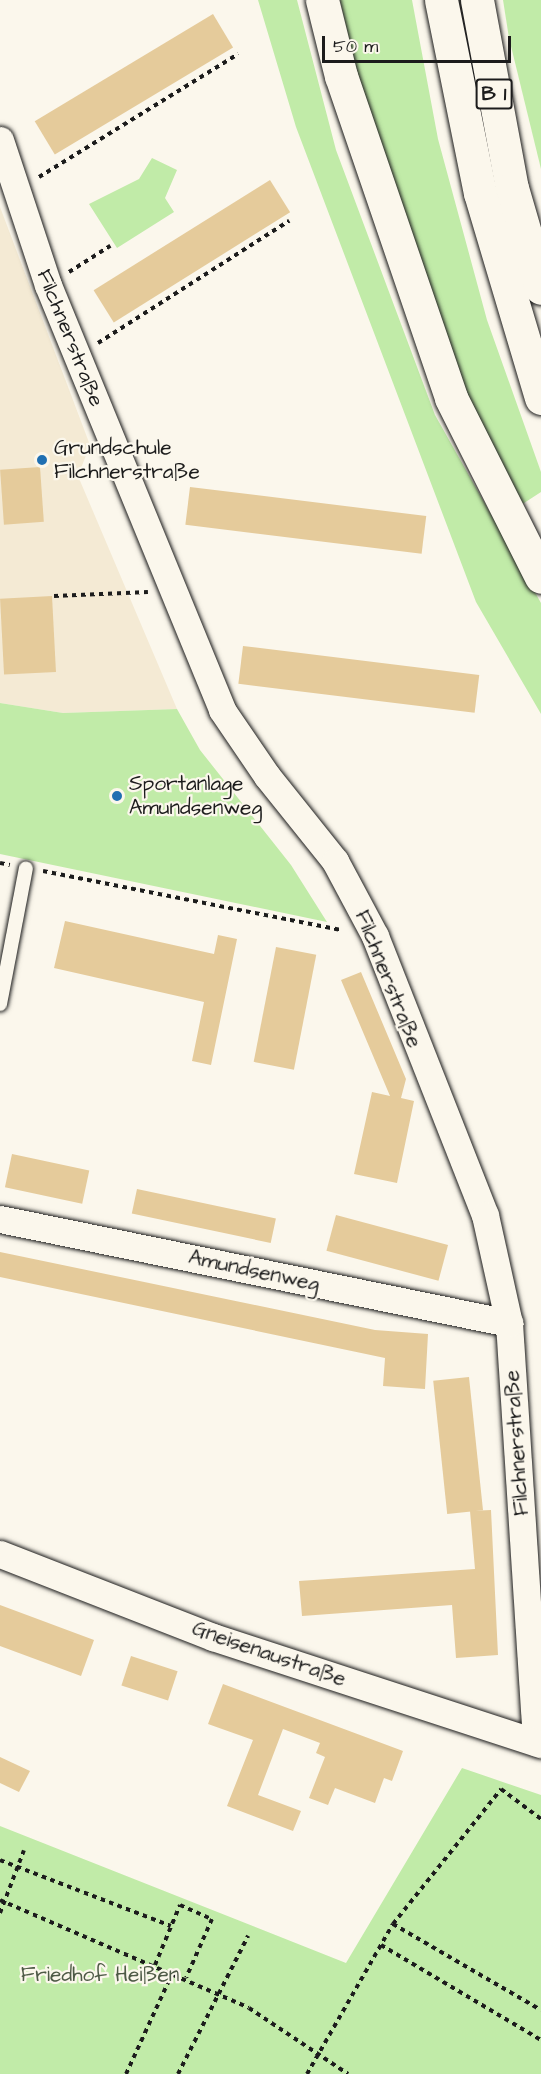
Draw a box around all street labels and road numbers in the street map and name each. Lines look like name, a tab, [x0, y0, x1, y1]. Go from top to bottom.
road number: B 1	[474, 77, 514, 111]
street label: Filchnerstraße	[31, 266, 109, 410]
street label: Filchnerstraße	[349, 907, 427, 1051]
street label: Amundsenweg	[186, 1245, 322, 1297]
street label: Filchnerstraße	[499, 1369, 535, 1517]
street label: Gneisenaustraße	[189, 1616, 349, 1692]

